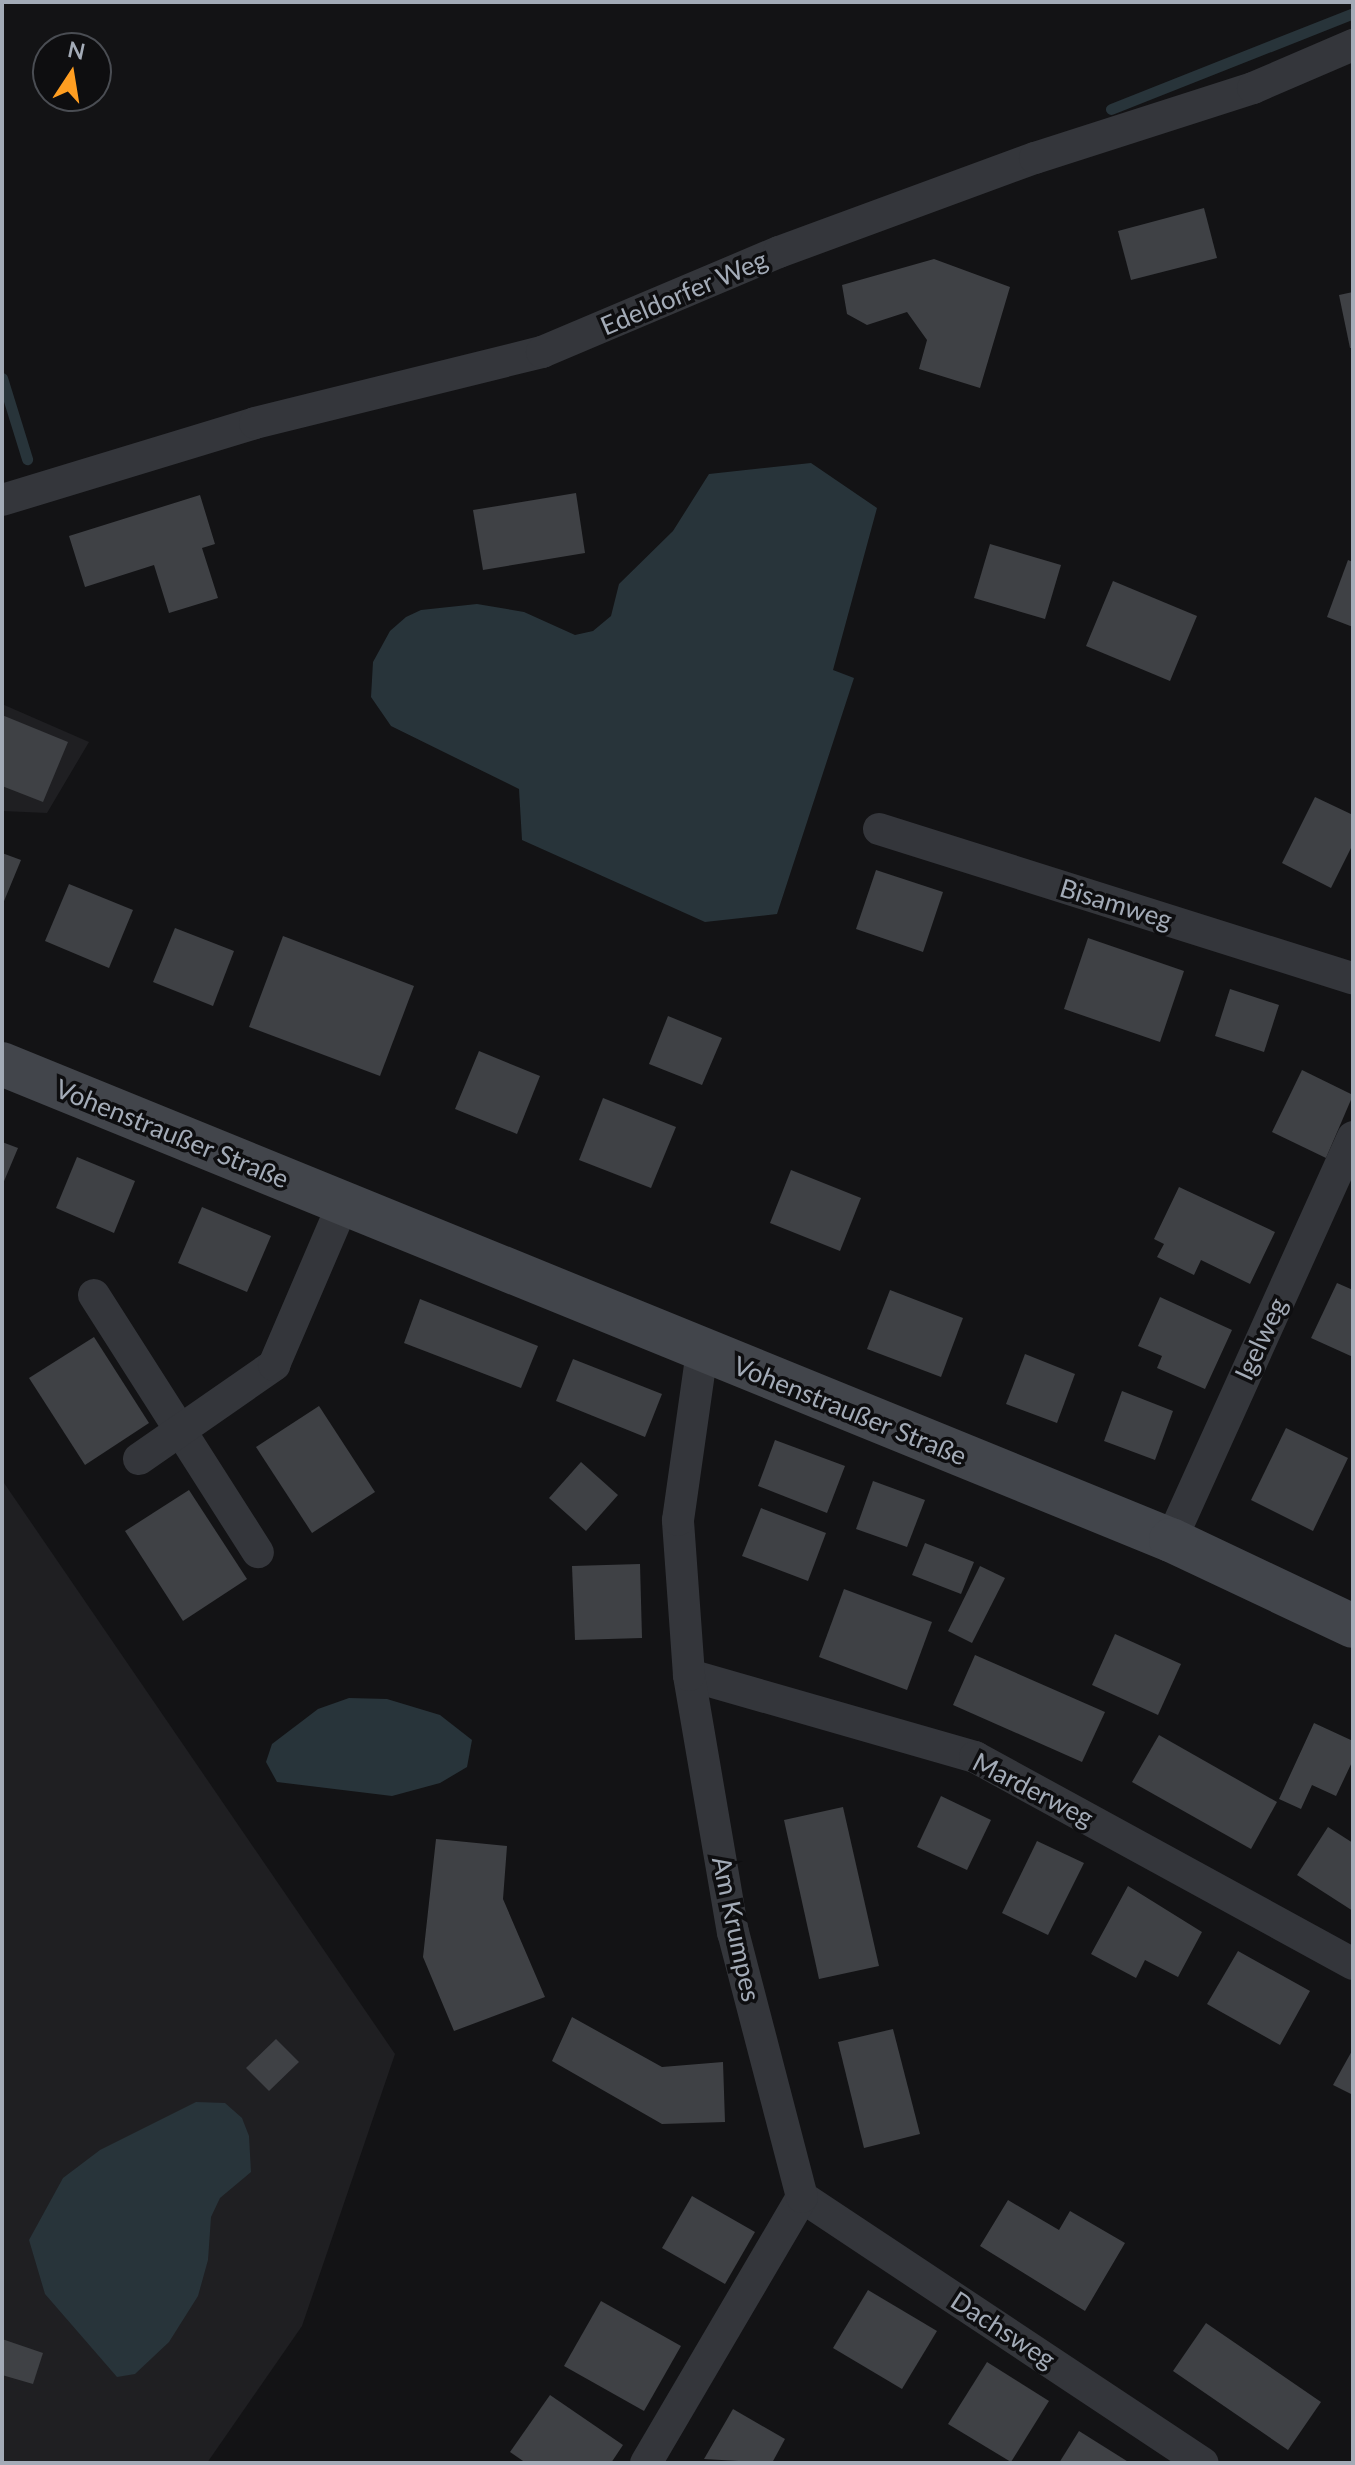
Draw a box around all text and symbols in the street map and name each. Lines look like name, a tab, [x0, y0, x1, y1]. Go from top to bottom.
north arrow	[32, 32, 112, 112]
text: N	[66, 35, 88, 65]
street label: Edeldorfer Weg	[596, 244, 772, 342]
street label: Bisamweg	[1056, 872, 1176, 936]
street label: Vohenstraußer Straße	[51, 1073, 293, 1195]
street label: Igelweg	[1228, 1293, 1294, 1385]
street label: Vohenstraußer Straße	[729, 1350, 971, 1472]
street label: Marderweg	[968, 1746, 1098, 1834]
street label: Am Krumpes	[705, 1854, 767, 2004]
street label: Dachsweg	[945, 2285, 1061, 2375]

